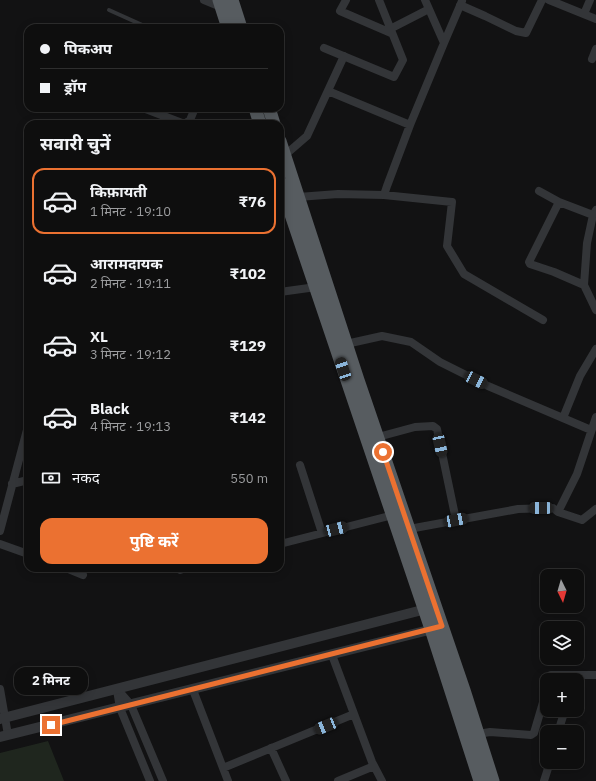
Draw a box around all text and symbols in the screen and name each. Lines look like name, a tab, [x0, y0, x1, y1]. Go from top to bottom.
text: पिकअप	[64, 39, 112, 58]
text: ड्रॉप	[64, 77, 86, 96]
text: सवारी चुनें	[40, 132, 110, 155]
text: किफ़ायती	[90, 182, 147, 201]
icon: car	[42, 183, 78, 219]
text: ₹76	[239, 192, 266, 211]
text: 1 मिनट · 19:10	[90, 203, 171, 220]
text: आरामदायक	[90, 254, 163, 273]
icon: car	[42, 255, 78, 291]
text: ₹102	[230, 264, 266, 283]
text: 2 मिनट · 19:11	[90, 275, 171, 292]
icon: car	[42, 327, 78, 363]
text: XL	[90, 327, 108, 346]
text: ₹129	[230, 336, 266, 355]
text: 3 मिनट · 19:12	[90, 346, 171, 363]
car	[334, 356, 352, 382]
car	[463, 369, 489, 391]
icon: car	[42, 399, 78, 435]
text: Black	[90, 399, 130, 418]
text: ₹142	[230, 408, 266, 427]
text: 4 मिनट · 19:13	[90, 418, 171, 435]
car	[432, 432, 448, 458]
route start	[374, 443, 392, 461]
icon: cash	[40, 467, 62, 489]
text: नकद	[72, 468, 100, 487]
text: 550 m	[230, 470, 268, 487]
car	[529, 502, 553, 514]
car	[443, 512, 469, 528]
button: पुष्टि करें	[40, 518, 268, 564]
car	[323, 520, 349, 538]
north arrow	[540, 569, 584, 613]
map controls	[540, 569, 584, 769]
button: layers	[540, 621, 584, 665]
callout: 2 मिनट	[14, 667, 88, 695]
text: 2 मिनट	[32, 672, 70, 689]
button: +	[540, 673, 584, 717]
route end	[42, 716, 60, 734]
car	[313, 716, 339, 736]
button: −	[540, 725, 584, 769]

